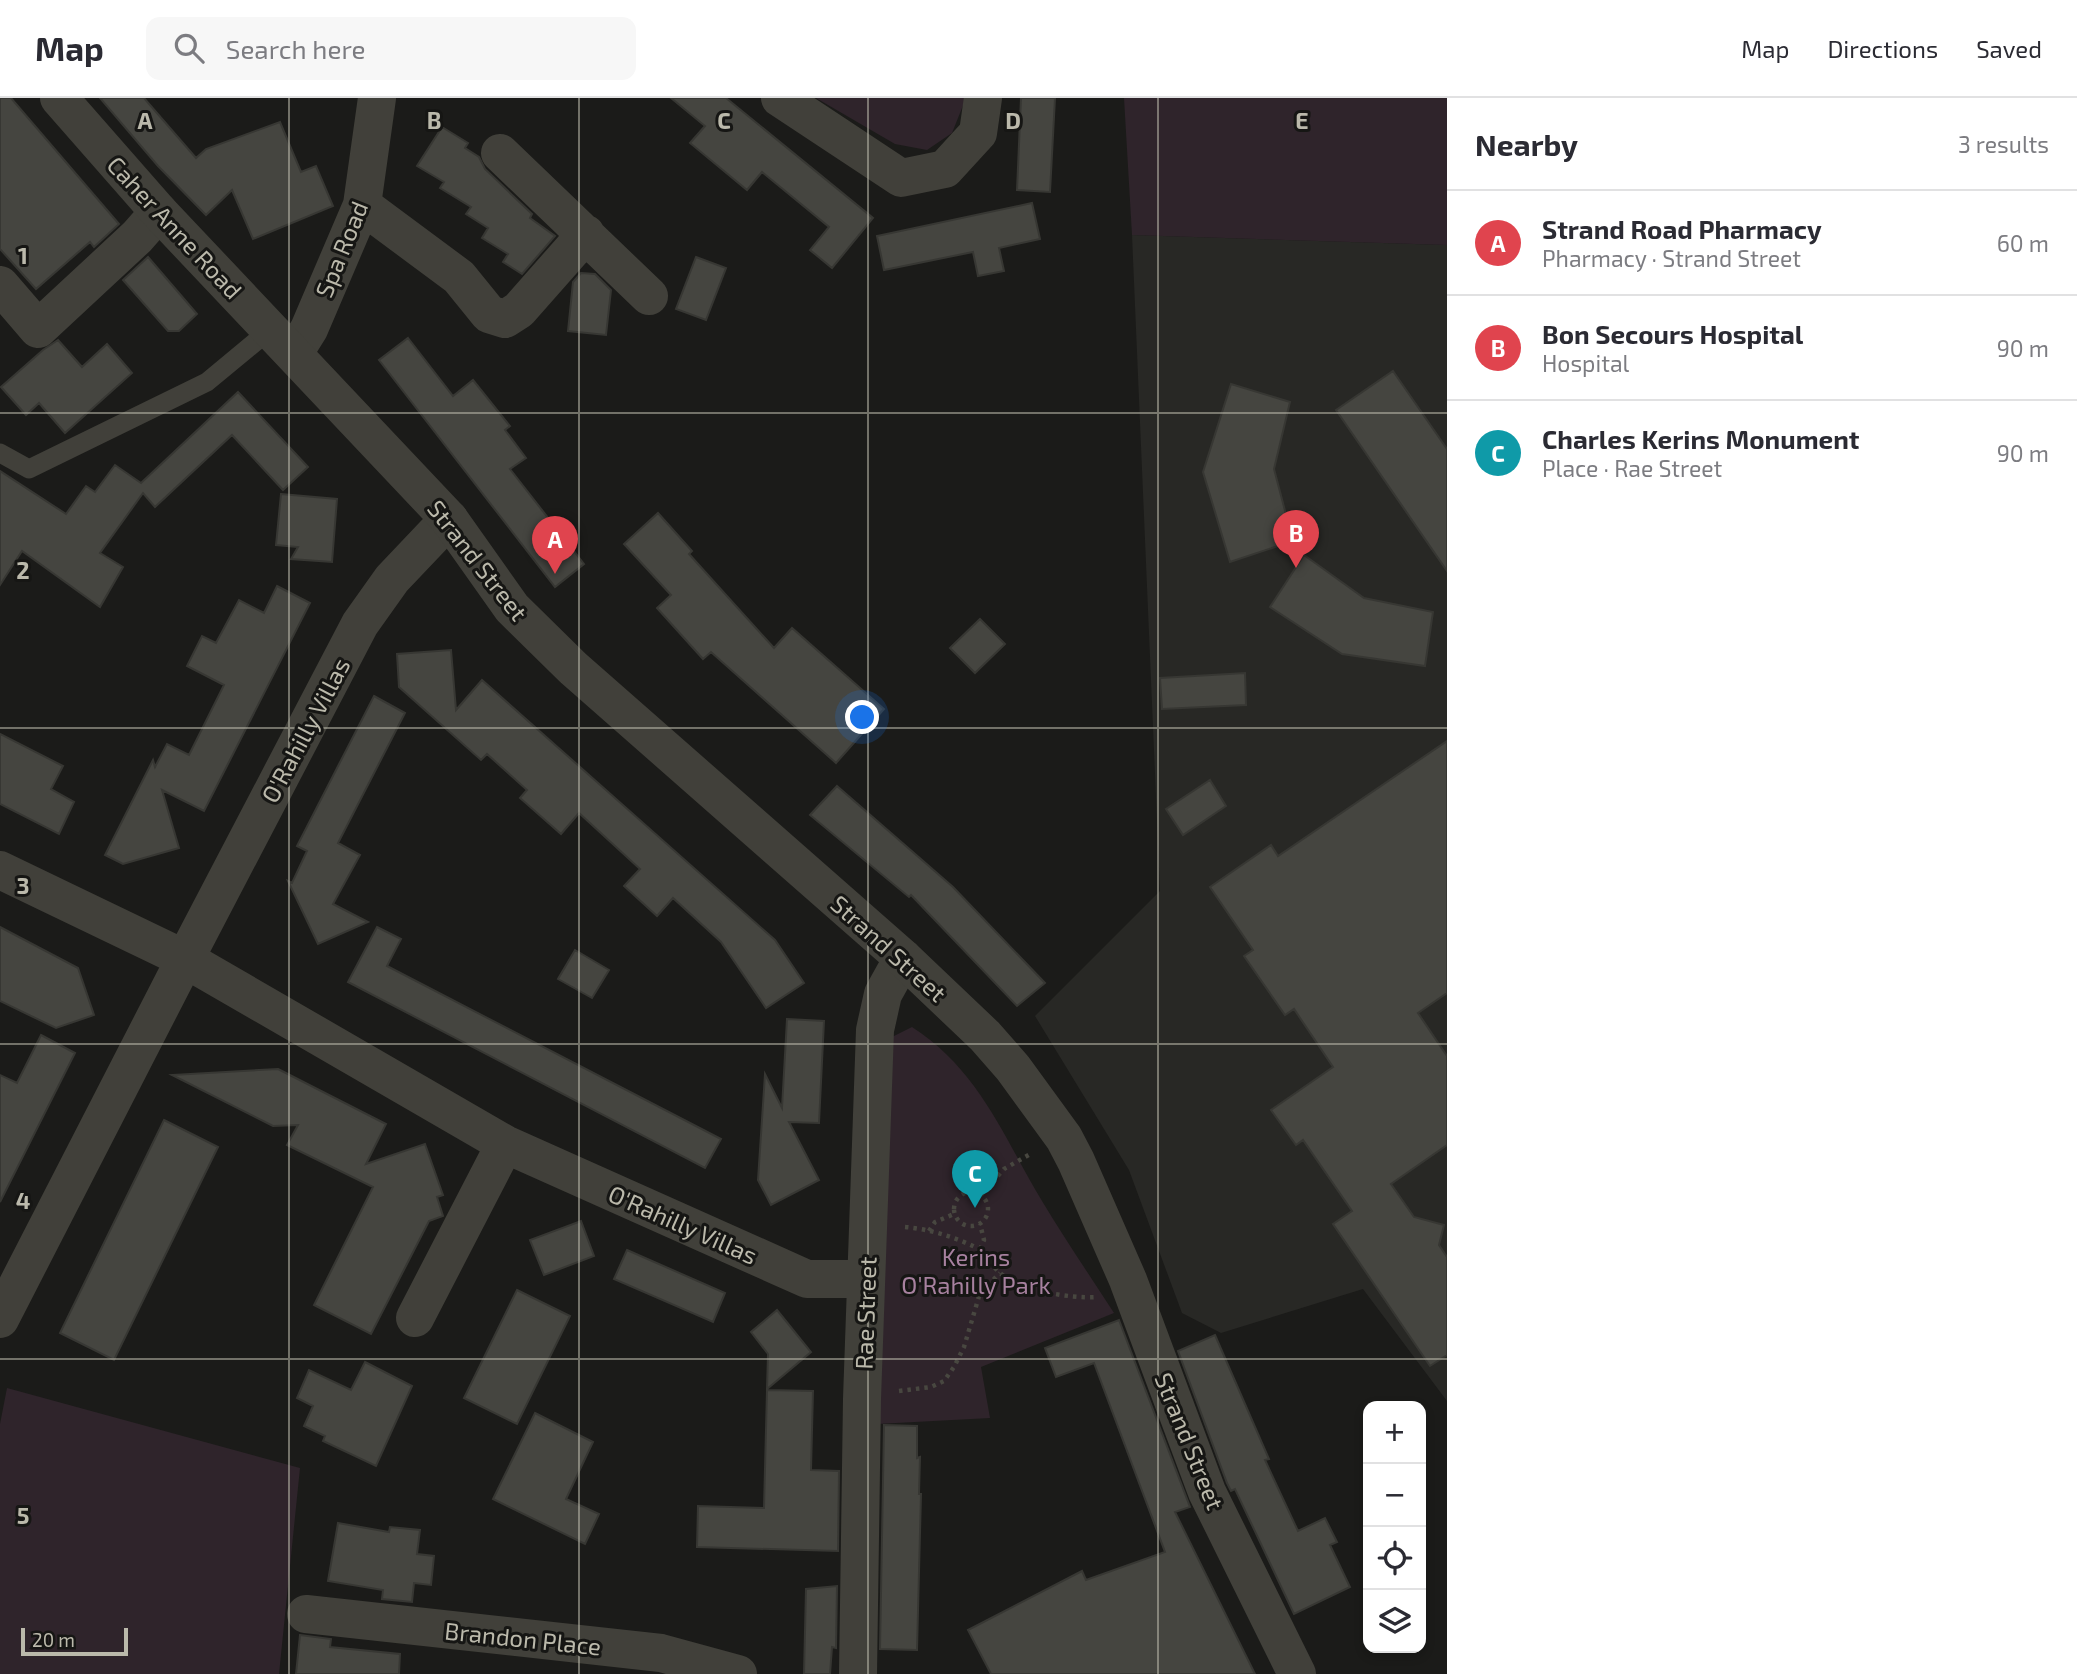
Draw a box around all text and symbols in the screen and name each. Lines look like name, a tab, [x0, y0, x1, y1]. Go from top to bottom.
search box	[146, 17, 636, 80]
text: Map	[35, 28, 104, 68]
icon: search	[170, 29, 208, 67]
text: Search here	[226, 33, 365, 64]
text: Map	[1741, 34, 1789, 63]
text: Directions	[1827, 34, 1938, 63]
text: Saved	[1976, 34, 2042, 63]
text: A	[137, 106, 153, 134]
text: B	[427, 106, 441, 134]
text: C	[717, 106, 731, 134]
text: D	[1005, 106, 1021, 134]
text: E	[1295, 106, 1309, 134]
text: Nearby	[1475, 126, 1578, 162]
text: 3 results	[1958, 130, 2049, 158]
street label: Caher Anne Road	[102, 150, 248, 304]
street label: Spa Road	[309, 197, 373, 301]
text: Strand Road Pharmacy	[1542, 213, 1822, 244]
text: A	[1490, 229, 1506, 257]
text: 60 m	[1997, 229, 2049, 257]
text: 1	[18, 241, 28, 269]
text: Pharmacy · Strand Street	[1542, 244, 1801, 272]
text: Bon Secours Hospital	[1542, 318, 1803, 349]
text: B	[1491, 334, 1505, 362]
text: 90 m	[1997, 334, 2049, 362]
text: Hospital	[1542, 349, 1629, 377]
text: Charles Kerins Monument	[1542, 423, 1860, 454]
text: C	[1491, 439, 1505, 467]
text: 90 m	[1997, 439, 2049, 467]
text: Place · Rae Street	[1542, 454, 1722, 482]
street label: Strand Street	[422, 494, 534, 626]
pin: B	[1273, 510, 1319, 568]
pin: A	[532, 516, 578, 574]
text: 2	[16, 556, 30, 584]
street label: O'Rahilly Villas	[255, 653, 355, 807]
your location	[845, 700, 879, 734]
text: 3	[16, 871, 30, 899]
street label: Strand Street	[825, 889, 953, 1007]
pin: C	[952, 1150, 998, 1208]
street label: O'Rahilly Villas	[604, 1178, 762, 1270]
text: 4	[16, 1186, 30, 1214]
park label: Kerins O'Rahilly Park	[901, 1242, 1051, 1299]
street label: Rae Street	[849, 1256, 881, 1370]
street label: Strand Street	[1149, 1368, 1231, 1514]
map controls	[1363, 1401, 1426, 1653]
button: +	[1363, 1401, 1426, 1464]
button: −	[1363, 1464, 1426, 1527]
text: 5	[17, 1501, 29, 1529]
button: locate	[1363, 1527, 1426, 1590]
button: layers	[1363, 1590, 1426, 1653]
street label: Brandon Place	[443, 1615, 603, 1661]
scale bar	[21, 1625, 128, 1657]
text: 20 m	[32, 1628, 75, 1651]

